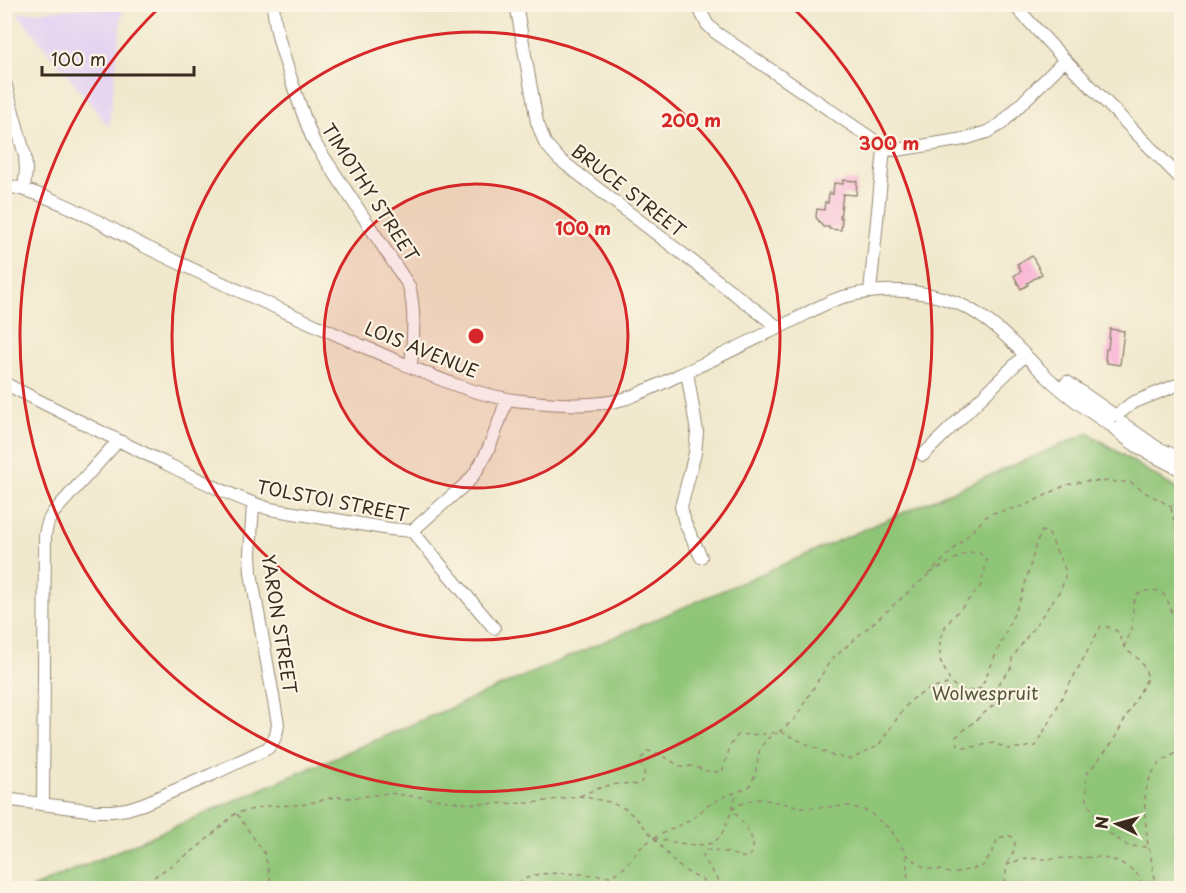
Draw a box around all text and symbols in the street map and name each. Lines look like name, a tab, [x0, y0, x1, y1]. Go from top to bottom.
scale bar	[42, 39, 194, 77]
text: 100 m	[51, 45, 106, 72]
text: 200 m	[661, 106, 721, 133]
street label: TIMOTHY STREET	[316, 117, 426, 267]
text: 300 m	[859, 129, 919, 156]
street label: BRUCE STREET	[566, 137, 692, 243]
text: 100 m	[555, 214, 611, 241]
street label: LOIS AVENUE	[361, 314, 483, 384]
centre of rings	[466, 326, 486, 346]
street label: TOLSTOI STREET	[255, 472, 412, 528]
street label: YARON STREET	[256, 552, 304, 696]
park label: Wolwespruit	[932, 679, 1038, 706]
north arrow	[1087, 794, 1147, 854]
text: N	[1089, 815, 1114, 830]

